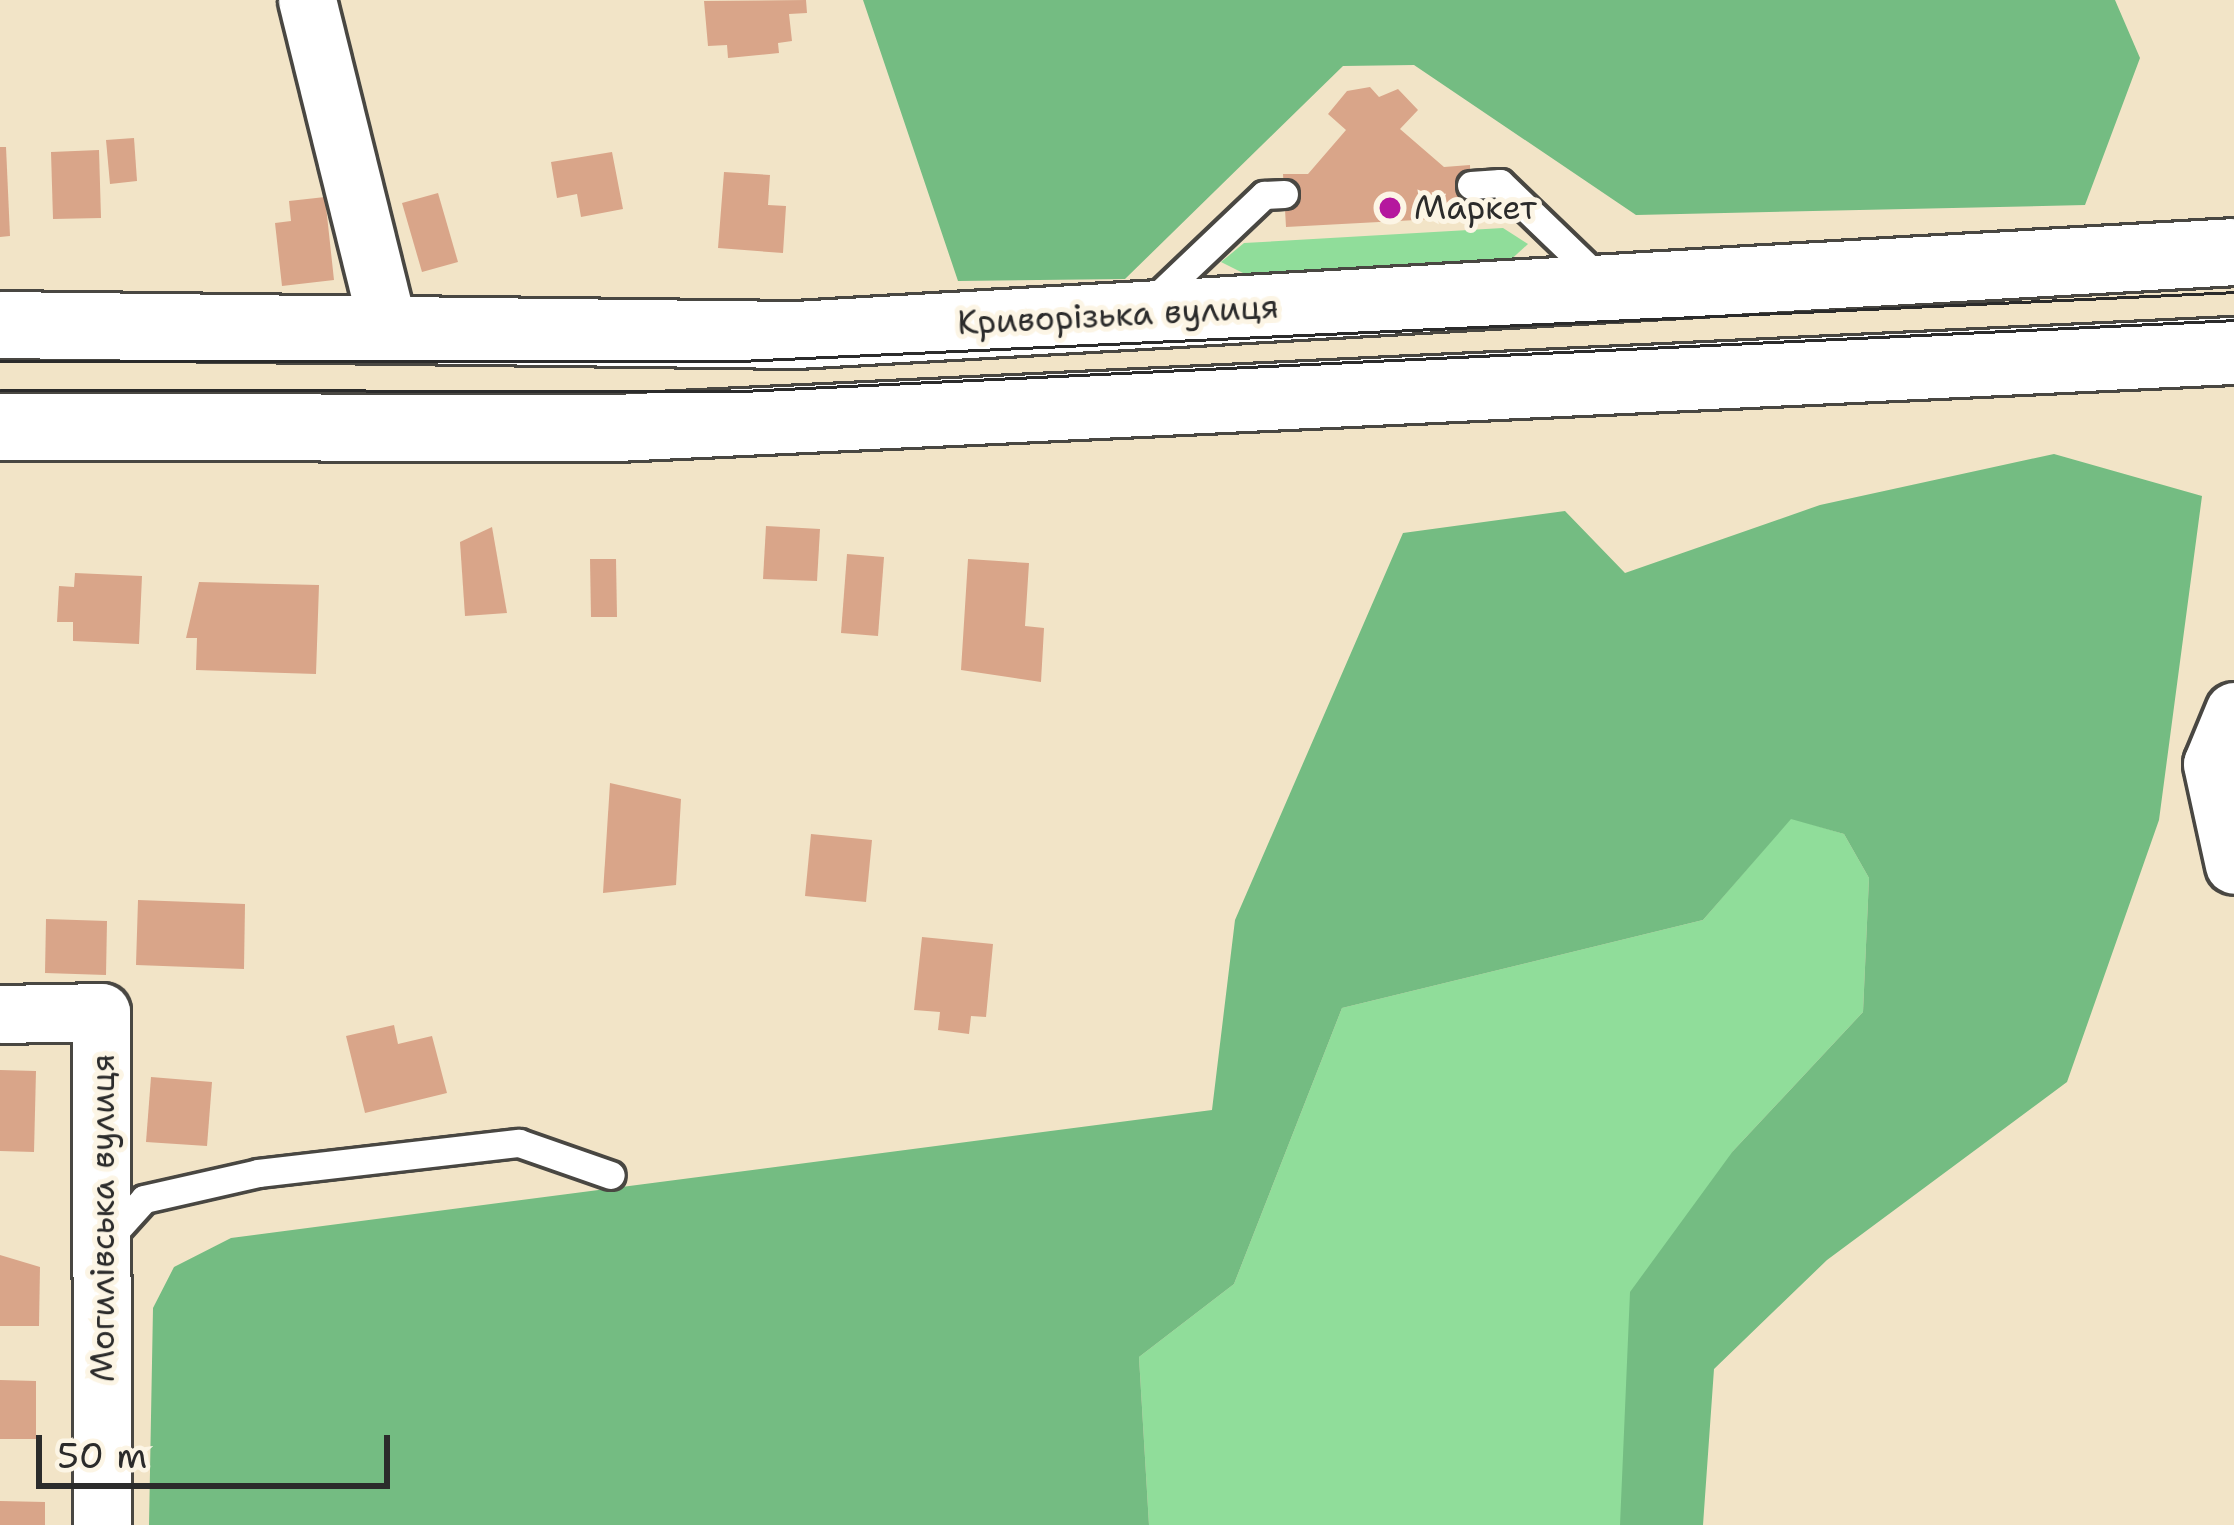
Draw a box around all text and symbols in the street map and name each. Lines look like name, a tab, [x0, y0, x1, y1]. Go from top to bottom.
place label: Маркет	[1414, 188, 1537, 228]
marker: Маркет	[1377, 195, 1403, 221]
street label: Криворізька вулиця	[956, 287, 1280, 343]
street label: Могилівська вулиця	[83, 1054, 123, 1382]
scale bar	[42, 1411, 396, 1485]
text: 50 m	[57, 1431, 147, 1480]

